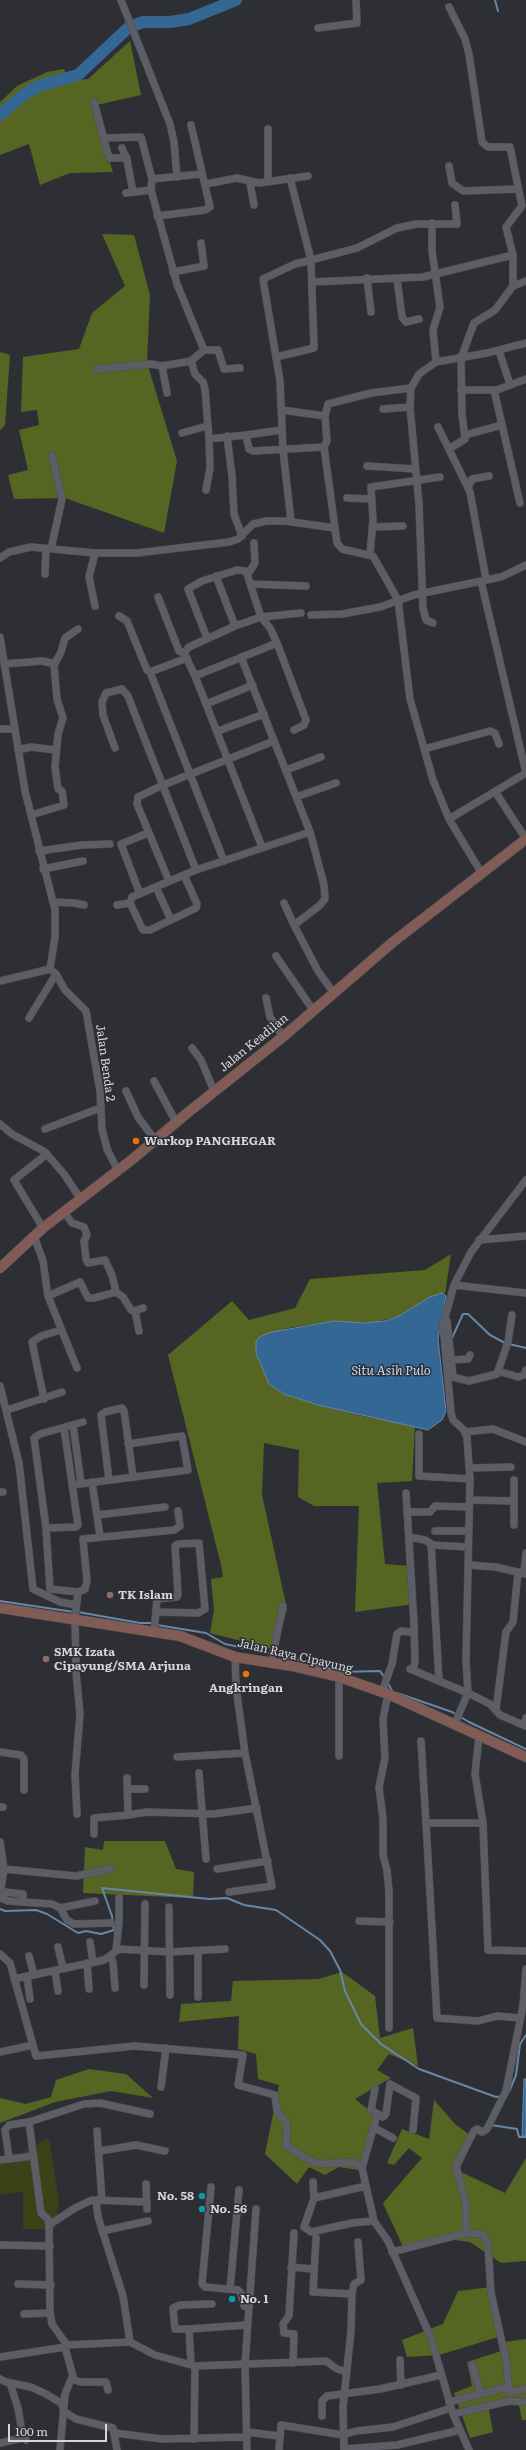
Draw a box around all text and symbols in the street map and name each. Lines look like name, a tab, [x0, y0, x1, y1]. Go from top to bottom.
street label: Jalan Keadilan	[217, 1011, 291, 1075]
street label: Jalan Benda 2	[92, 1024, 118, 1102]
place label: Warkop PANGHEGAR	[144, 1134, 276, 1148]
marker: Warkop PANGHEGAR	[131, 1136, 141, 1146]
water label: Situ Asih Pulo	[351, 1363, 431, 1379]
place label: TK Islam	[118, 1588, 173, 1602]
marker: TK Islam	[105, 1590, 115, 1600]
street label: Jalan Raya Cipayung	[236, 1636, 354, 1676]
place label: SMK Izata Cipayung/SMA Arjuna	[54, 1645, 191, 1673]
marker: SMK Izata Cipayung/SMA Arjuna	[41, 1654, 51, 1664]
marker: Angkringan	[241, 1669, 251, 1679]
place label: Angkringan	[209, 1681, 283, 1695]
place label: No. 58	[157, 2189, 194, 2203]
marker: No. 58	[197, 2191, 207, 2201]
place label: No. 56	[210, 2202, 247, 2216]
marker: No. 56	[197, 2204, 207, 2214]
place label: No. 1	[240, 2292, 268, 2306]
marker: No. 1	[227, 2294, 237, 2304]
scale bar	[10, 2416, 109, 2442]
text: 100 m	[15, 2422, 48, 2440]

